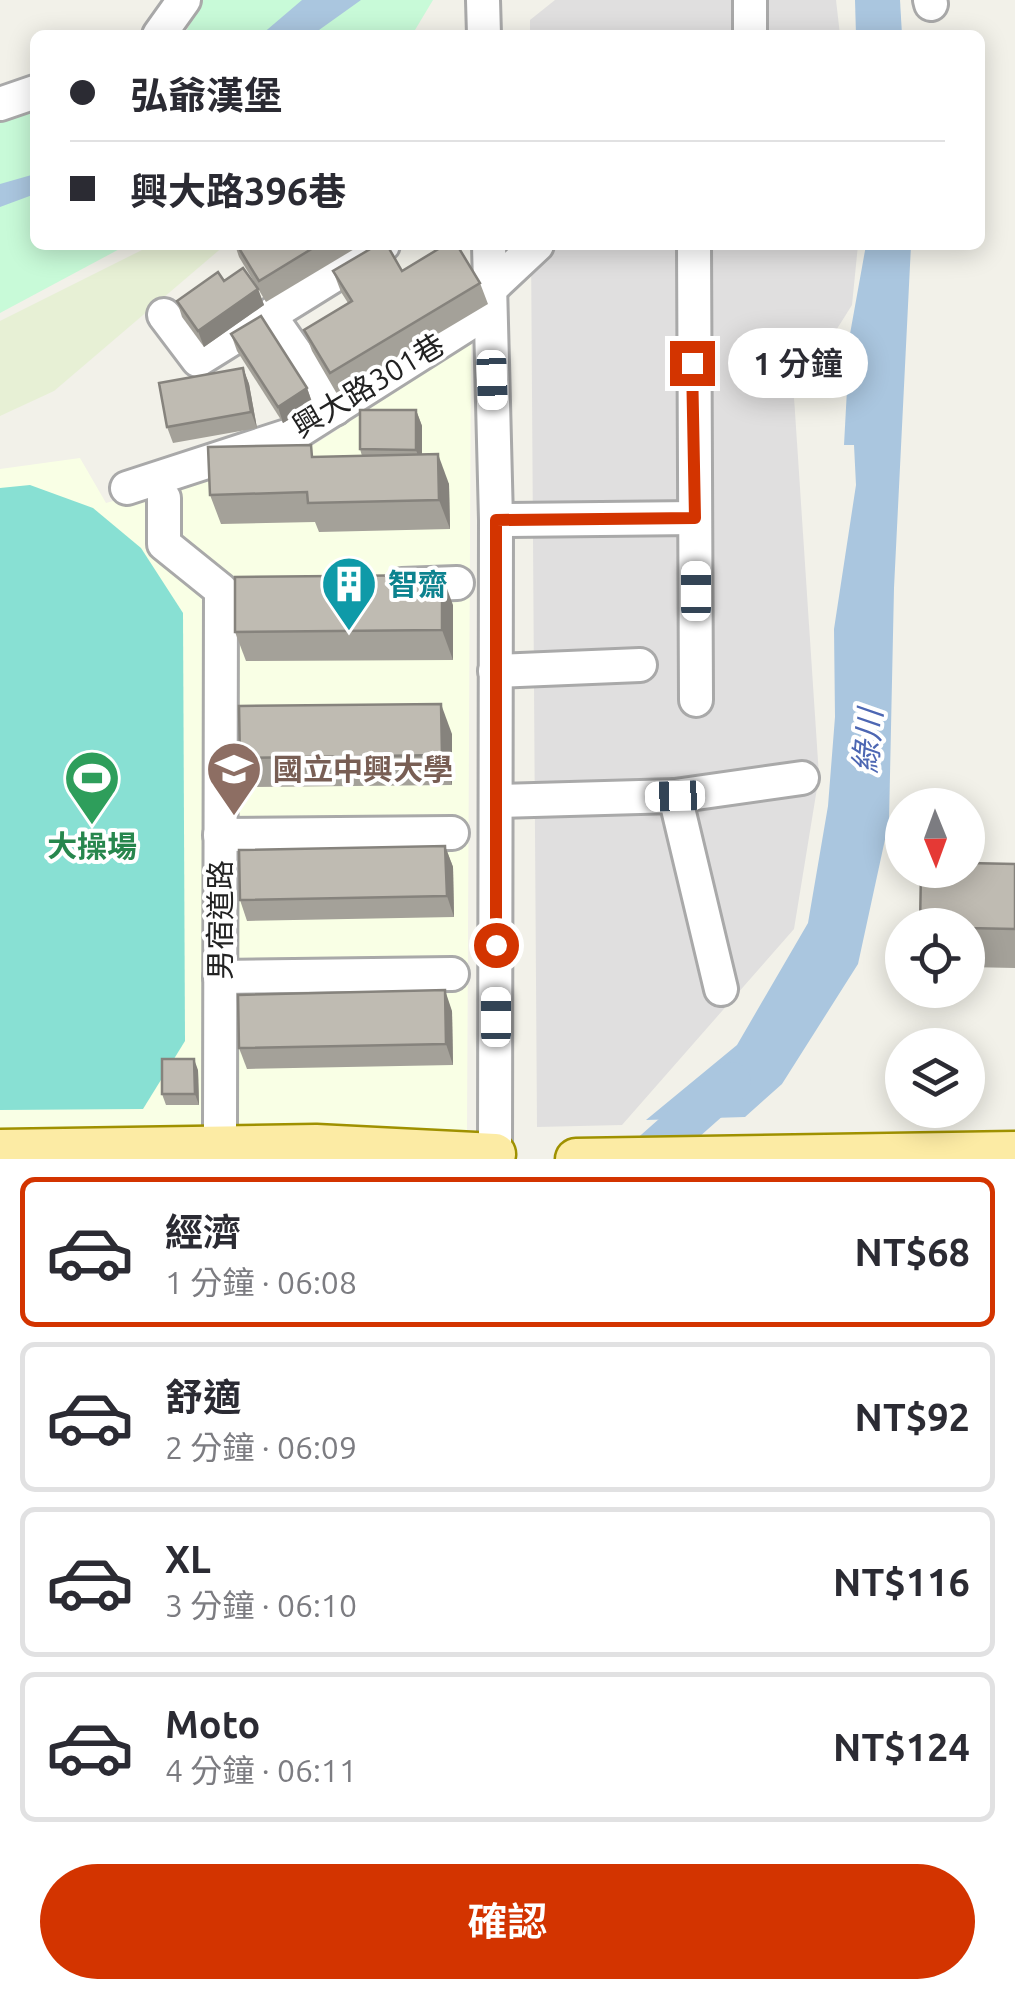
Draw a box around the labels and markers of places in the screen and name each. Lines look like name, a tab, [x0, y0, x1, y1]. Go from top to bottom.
building icon: 智齋	[319, 554, 379, 633]
place label: 智齋	[388, 567, 448, 601]
school or university icon: 國立中興大學	[204, 739, 264, 818]
sports icon: 大操場	[62, 748, 122, 827]
place label: 國立中興大學	[273, 752, 453, 786]
place label: 大操場	[47, 829, 137, 863]

